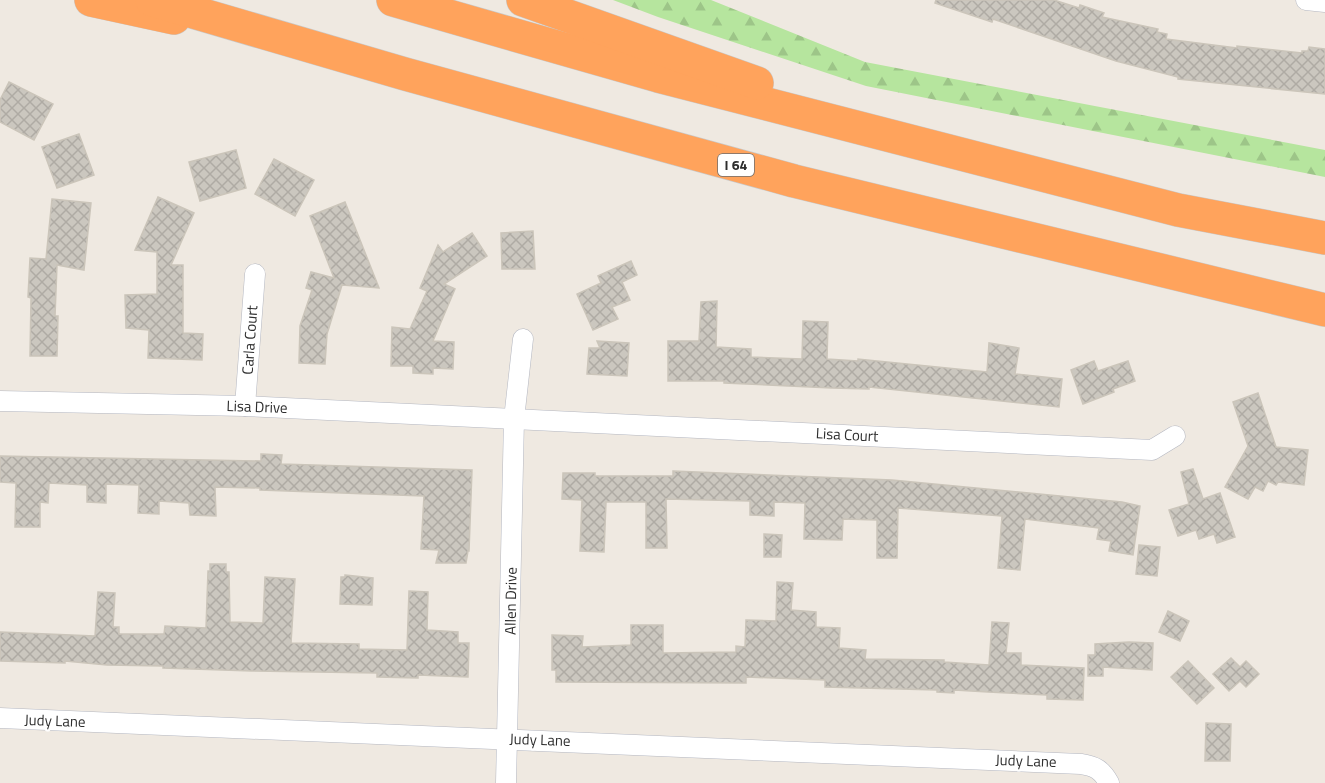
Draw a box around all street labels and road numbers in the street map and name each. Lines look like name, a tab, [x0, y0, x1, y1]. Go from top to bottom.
road number: I 64	[718, 154, 754, 176]
street label: Carla Court	[236, 304, 263, 375]
street label: Lisa Drive	[226, 394, 288, 419]
street label: Lisa Court	[815, 421, 880, 448]
street label: Allen Drive	[498, 567, 523, 635]
street label: Judy Lane	[24, 708, 86, 733]
street label: Judy Lane	[509, 727, 571, 752]
street label: Judy Lane	[995, 748, 1057, 773]

